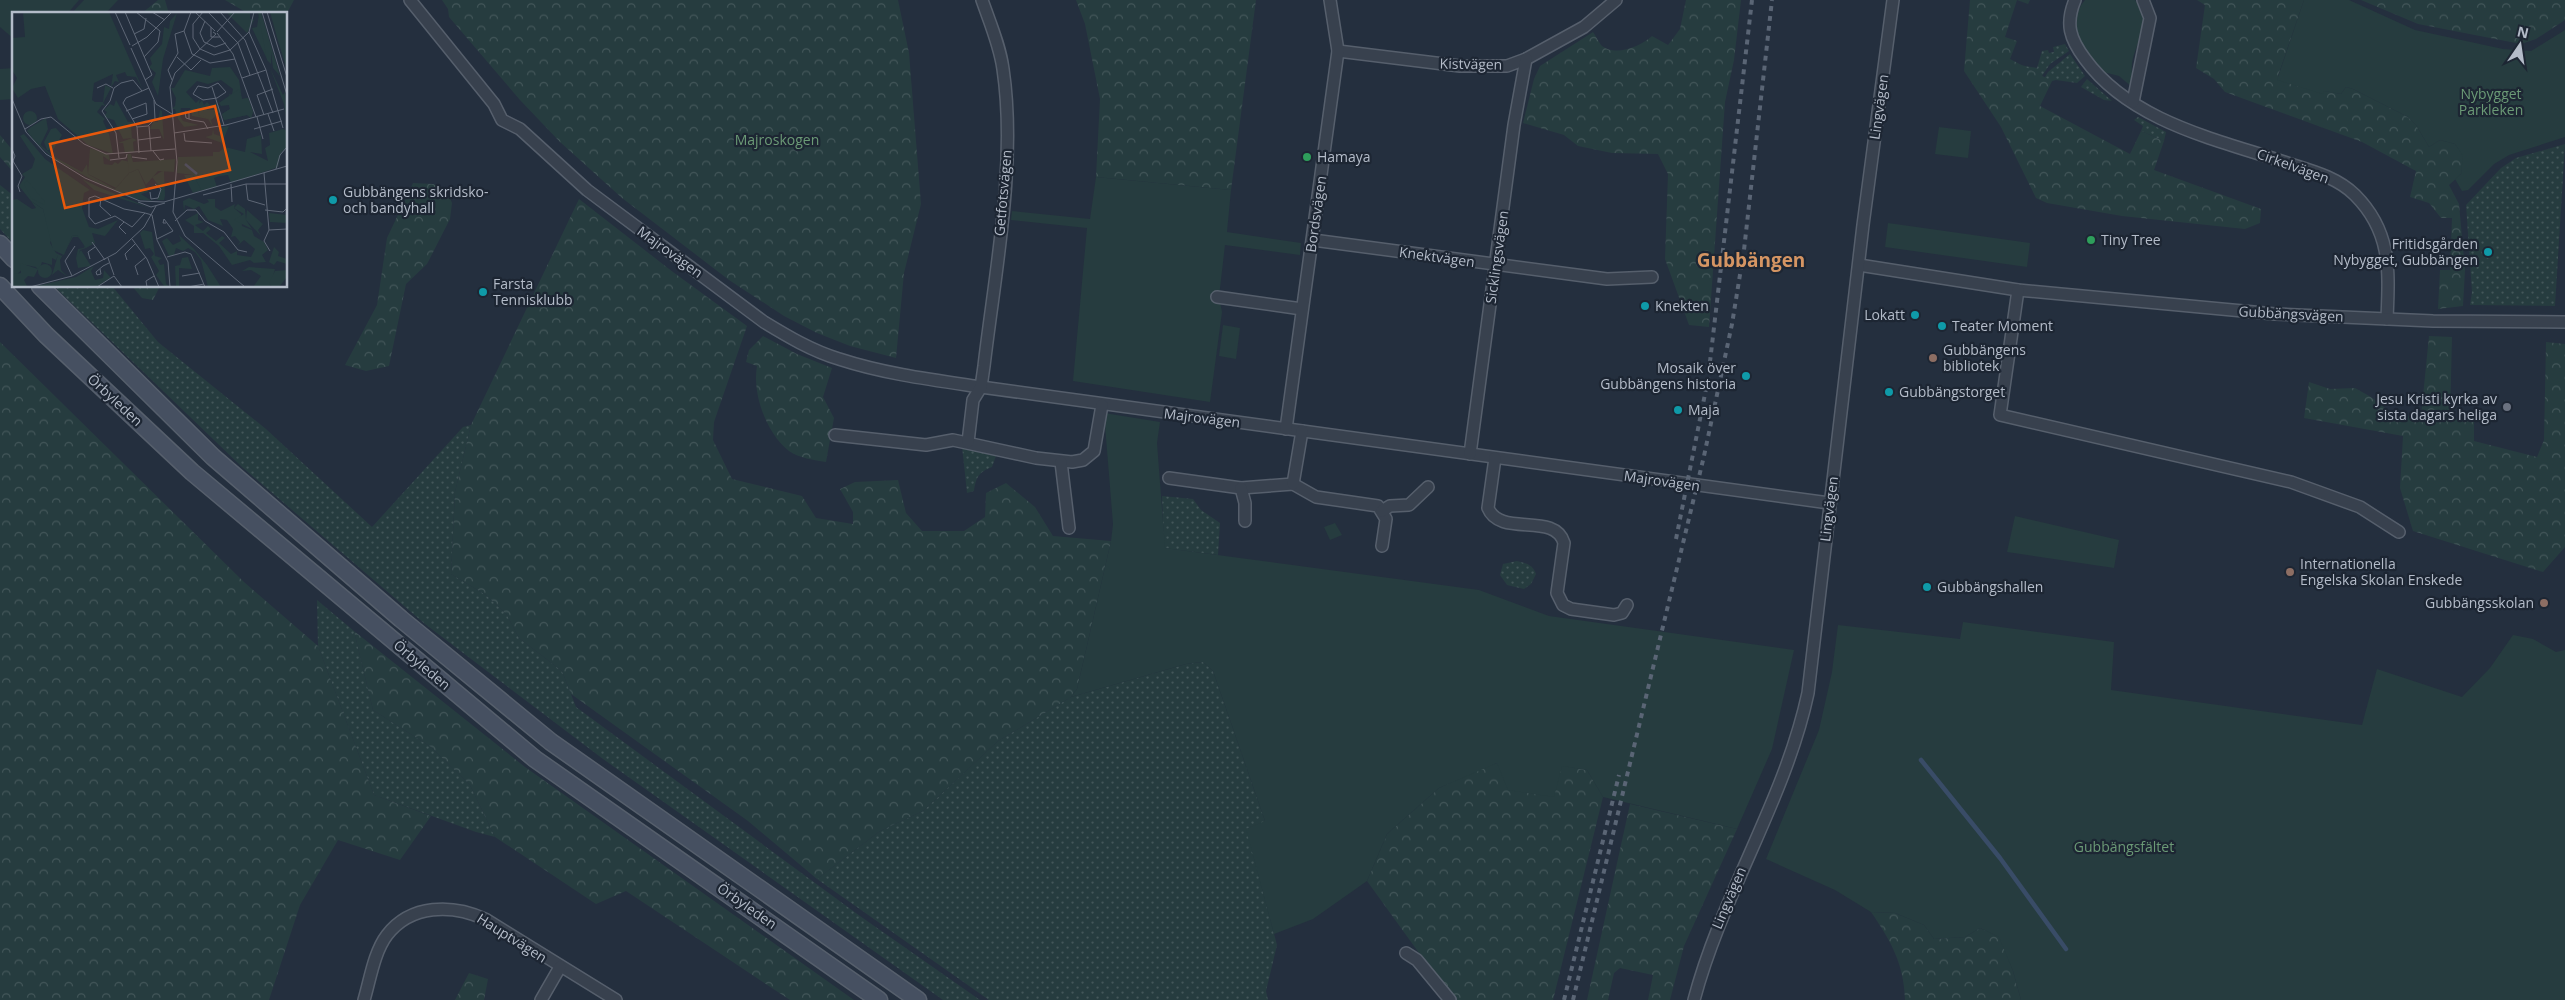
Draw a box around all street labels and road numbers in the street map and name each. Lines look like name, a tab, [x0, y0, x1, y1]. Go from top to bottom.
street label: Kistvägen	[1440, 53, 1502, 74]
street label: Lingvägen	[1865, 73, 1892, 141]
street label: Cirkelvägen	[2254, 144, 2332, 187]
street label: Getfotsvägen	[989, 149, 1016, 237]
street label: Bordsvägen	[1301, 174, 1330, 254]
street label: Sicklingsvägen	[1481, 209, 1512, 305]
street label: Majrovägen	[634, 221, 707, 282]
street label: Knektvägen	[1398, 242, 1476, 271]
street label: Gubbängsvägen	[2238, 301, 2344, 326]
street label: Örbyleden	[84, 369, 147, 430]
street label: Majrovägen	[1163, 403, 1241, 432]
street label: Majrovägen	[1623, 466, 1701, 495]
street label: Lingvägen	[1815, 475, 1842, 543]
street label: Örbyleden	[390, 635, 455, 694]
street label: Lingvägen	[1707, 864, 1750, 932]
street label: Örbyleden	[714, 878, 781, 933]
street label: Hauptvägen	[474, 909, 551, 967]

